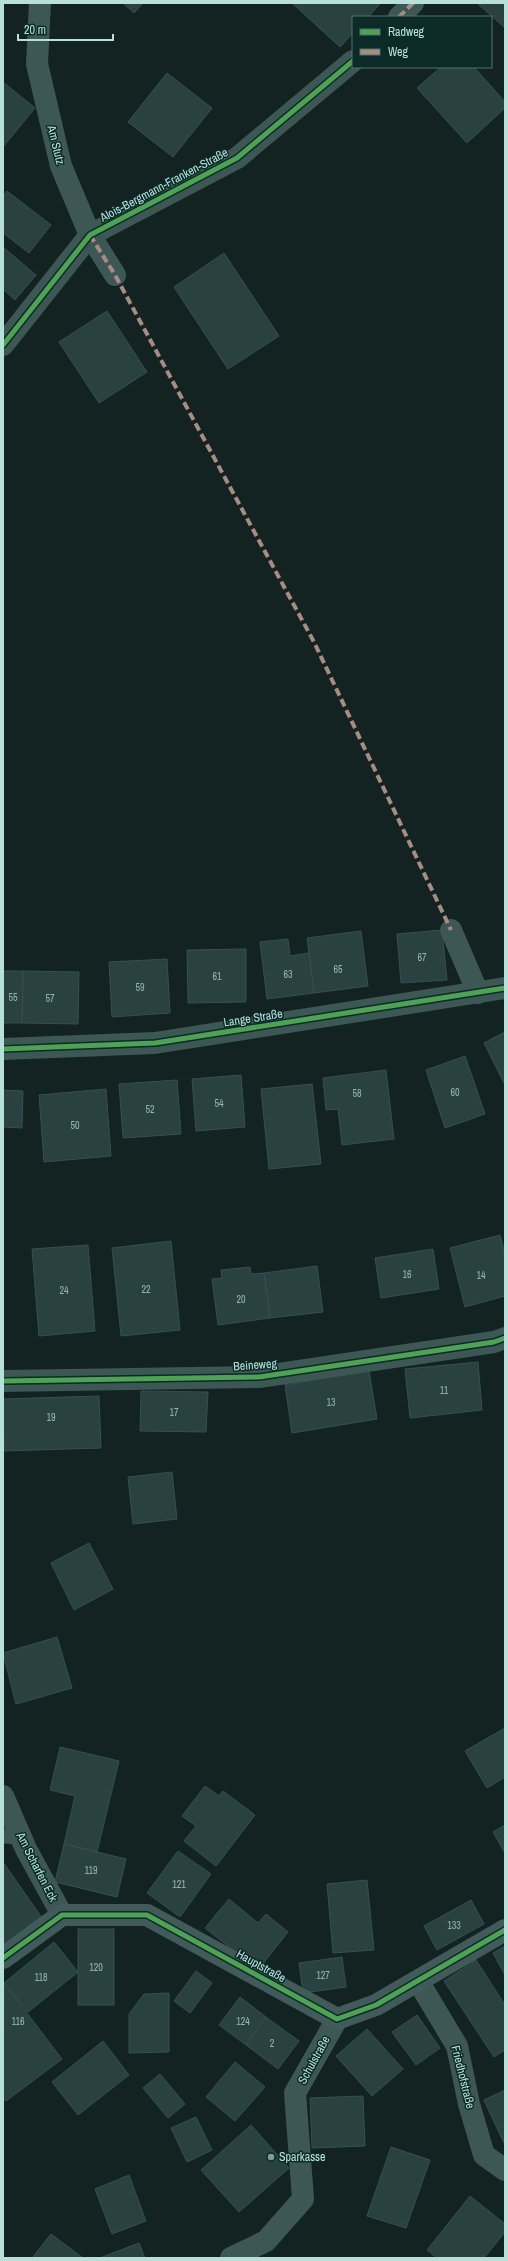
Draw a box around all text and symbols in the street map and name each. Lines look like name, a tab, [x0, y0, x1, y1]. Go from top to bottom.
scale bar	[18, 16, 113, 42]
legend	[352, 16, 492, 68]
text: 20 m	[24, 22, 46, 38]
text: Radweg	[388, 24, 425, 40]
text: Weg	[388, 44, 409, 60]
street label: Am Stutz	[43, 123, 69, 166]
street label: Alois-Bergmann-Franken-Straße	[96, 144, 231, 226]
house number: 67	[417, 951, 427, 964]
house number: 65	[333, 963, 343, 976]
house number: 63	[283, 968, 293, 981]
house number: 61	[212, 970, 222, 983]
house number: 59	[135, 981, 145, 994]
house number: 55	[8, 991, 18, 1004]
house number: 57	[45, 992, 55, 1005]
street label: Lange Straße	[222, 1005, 284, 1031]
house number: 60	[450, 1086, 460, 1099]
house number: 58	[352, 1087, 362, 1100]
house number: 54	[214, 1097, 224, 1110]
house number: 52	[145, 1103, 155, 1116]
house number: 50	[70, 1119, 80, 1132]
house number: 16	[402, 1268, 412, 1281]
house number: 14	[476, 1269, 486, 1282]
house number: 22	[141, 1283, 151, 1296]
house number: 24	[59, 1284, 69, 1297]
house number: 20	[236, 1293, 246, 1306]
street label: Beineweg	[233, 1355, 278, 1375]
house number: 11	[440, 1384, 449, 1397]
house number: 13	[326, 1396, 336, 1409]
house number: 17	[169, 1406, 179, 1419]
house number: 19	[46, 1411, 56, 1424]
street label: Am Scharfen Eck	[12, 1829, 61, 1905]
house number: 119	[84, 1864, 98, 1877]
house number: 121	[172, 1878, 186, 1891]
house number: 133	[447, 1919, 461, 1932]
street label: Hauptstraße	[233, 1946, 289, 1986]
house number: 120	[89, 1961, 103, 1974]
house number: 127	[316, 1969, 330, 1982]
house number: 118	[34, 1971, 48, 1984]
house number: 116	[11, 2015, 25, 2028]
house number: 124	[236, 2015, 250, 2028]
street label: Schulstraße	[294, 2033, 334, 2087]
house number: 2	[270, 2037, 275, 2050]
street label: Friedhofstraße	[447, 2044, 479, 2110]
place label: Sparkasse	[279, 2149, 326, 2165]
marker: Sparkasse	[266, 2152, 276, 2162]

